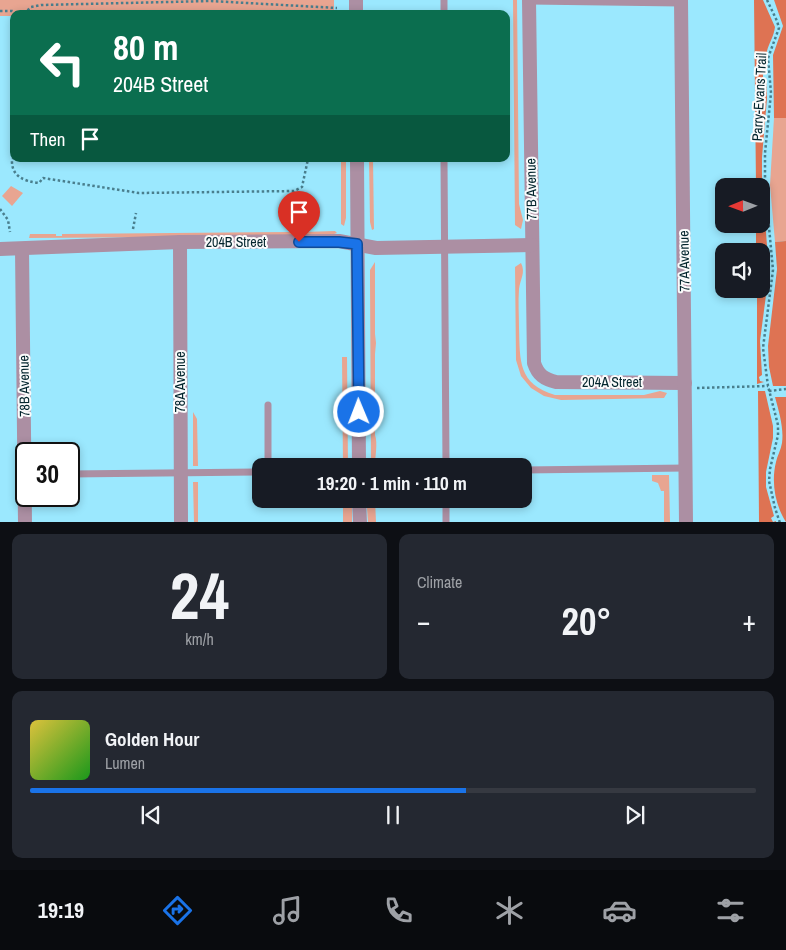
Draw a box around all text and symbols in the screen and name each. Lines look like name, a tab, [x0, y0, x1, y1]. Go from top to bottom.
text: 80 m	[113, 24, 178, 71]
icon: left	[30, 30, 95, 95]
street label: Parry-Evans Trail	[748, 52, 770, 142]
text: 204B Street	[113, 69, 208, 99]
icon: arrive	[76, 125, 104, 153]
text: Then	[30, 126, 66, 152]
street label: 77B Avenue	[521, 158, 541, 220]
north arrow	[715, 178, 770, 232]
map controls	[715, 178, 770, 298]
pin	[278, 191, 320, 242]
icon: arrive	[285, 198, 313, 226]
street label: 77A Avenue	[674, 230, 694, 292]
street label: 204B Street	[206, 233, 266, 251]
button: sound	[715, 243, 770, 298]
street label: 78A Avenue	[171, 351, 189, 413]
street label: 78B Avenue	[14, 355, 34, 417]
street label: 204A Street	[582, 373, 642, 391]
position arrow	[332, 385, 384, 437]
speed limit sign: 30	[15, 442, 80, 507]
text: 19:20 · 1 min · 110 m	[317, 470, 467, 496]
text: 24	[170, 552, 229, 639]
text: Climate	[417, 571, 462, 593]
text: 20°	[562, 596, 611, 647]
text: −	[417, 602, 430, 640]
text: +	[743, 602, 756, 640]
text: km/h	[185, 628, 214, 650]
text: Golden Hour	[105, 726, 199, 752]
text: Lumen	[105, 752, 145, 774]
icon: previous	[137, 801, 165, 829]
icon: pause	[379, 801, 407, 829]
icon: next	[621, 801, 649, 829]
icon: directions	[160, 893, 195, 928]
icon: music	[270, 893, 305, 928]
icon: phone	[381, 893, 416, 928]
icon: climate	[492, 893, 527, 928]
icon: car	[602, 893, 637, 928]
icon: filters	[713, 893, 748, 928]
text: 19:19	[38, 895, 84, 925]

